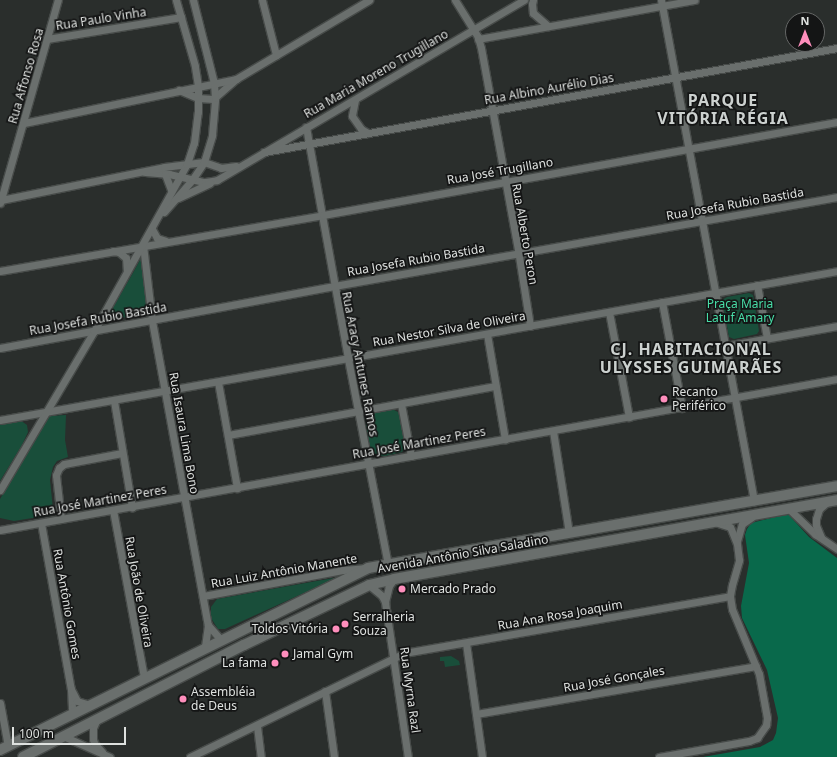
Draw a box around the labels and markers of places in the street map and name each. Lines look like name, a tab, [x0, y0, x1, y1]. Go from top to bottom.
place label: Recanto Periférico	[672, 385, 726, 413]
marker: Recanto Periférico	[659, 394, 669, 404]
place label: Mercado Prado	[410, 582, 496, 596]
marker: Mercado Prado	[397, 584, 407, 594]
place label: Serralheria Souza	[353, 610, 415, 638]
marker: Serralheria Souza	[340, 619, 350, 629]
place label: Toldos Vitória	[252, 622, 328, 636]
marker: Toldos Vitória	[331, 624, 341, 634]
place label: Jamal Gym	[293, 647, 353, 661]
marker: Jamal Gym	[280, 649, 290, 659]
place label: La fama	[222, 656, 267, 670]
marker: La fama	[270, 658, 280, 668]
place label: Assembléia de Deus	[191, 685, 255, 713]
marker: Assembléia de Deus	[178, 694, 188, 704]

